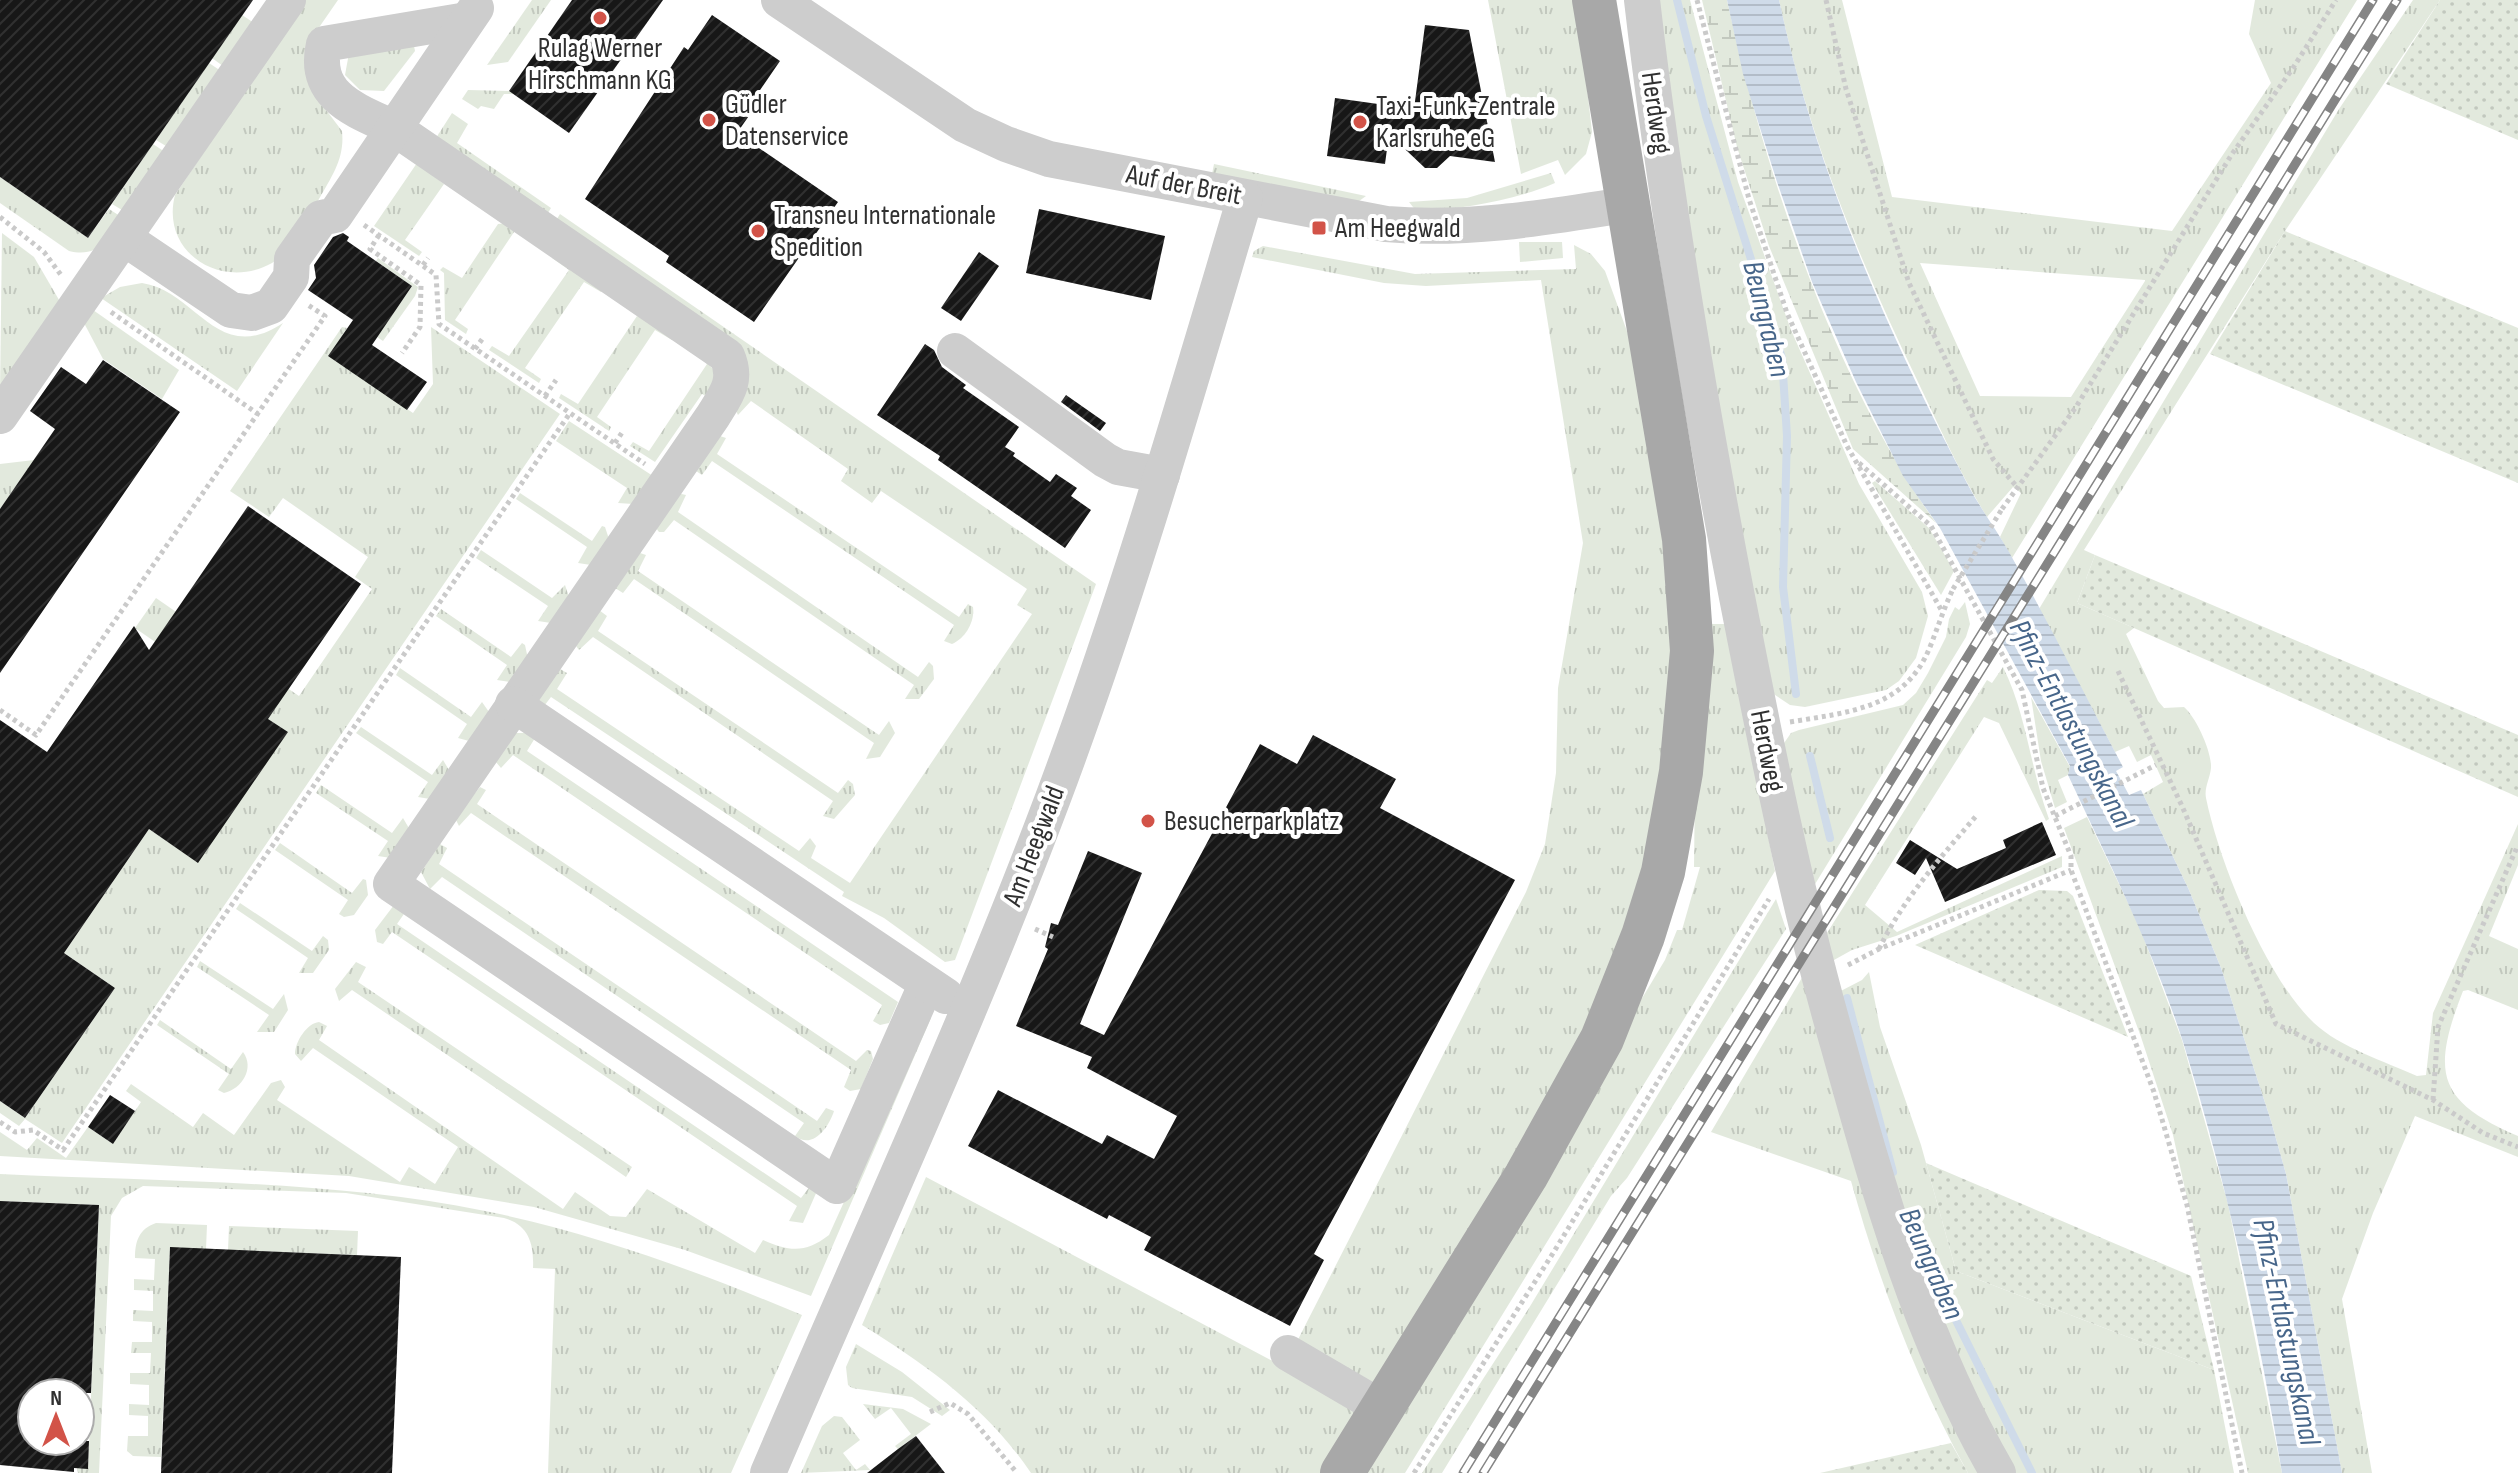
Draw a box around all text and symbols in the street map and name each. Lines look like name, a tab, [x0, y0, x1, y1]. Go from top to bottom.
marker: Rulag Werner Hirschmann KG	[591, 9, 609, 27]
place label: Rulag Werner Hirschmann KG	[528, 32, 672, 97]
street label: Herdweg	[1634, 70, 1678, 156]
place label: Güdler Datenservice	[725, 88, 849, 153]
place label: Taxi-Funk-Zentrale Karlsruhe eG	[1376, 90, 1556, 155]
marker: Güdler Datenservice	[700, 111, 718, 129]
marker: Taxi-Funk-Zentrale Karlsruhe eG	[1351, 113, 1369, 131]
street label: Auf der Breit	[1123, 157, 1244, 212]
place label: Transneu Internationale Spedition	[774, 199, 996, 264]
place label: Am Heegwald	[1334, 212, 1461, 245]
marker: Am Heegwald	[1310, 219, 1328, 237]
marker: Transneu Internationale Spedition	[749, 222, 767, 240]
water label: Beungraben	[1734, 257, 1798, 381]
water label: Pfinz-Entlastungskanal	[2001, 614, 2142, 836]
street label: Herdweg	[1743, 707, 1791, 795]
street label: Am Heegwald	[996, 781, 1072, 911]
place label: Besucherparkplatz	[1164, 805, 1339, 838]
marker: Besucherparkplatz	[1139, 812, 1157, 830]
water label: Beungraben	[1890, 1203, 1972, 1325]
water label: Pfinz-Entlastungskanal	[2244, 1215, 2328, 1450]
north arrow	[16, 1377, 96, 1457]
text: N	[50, 1385, 62, 1412]

